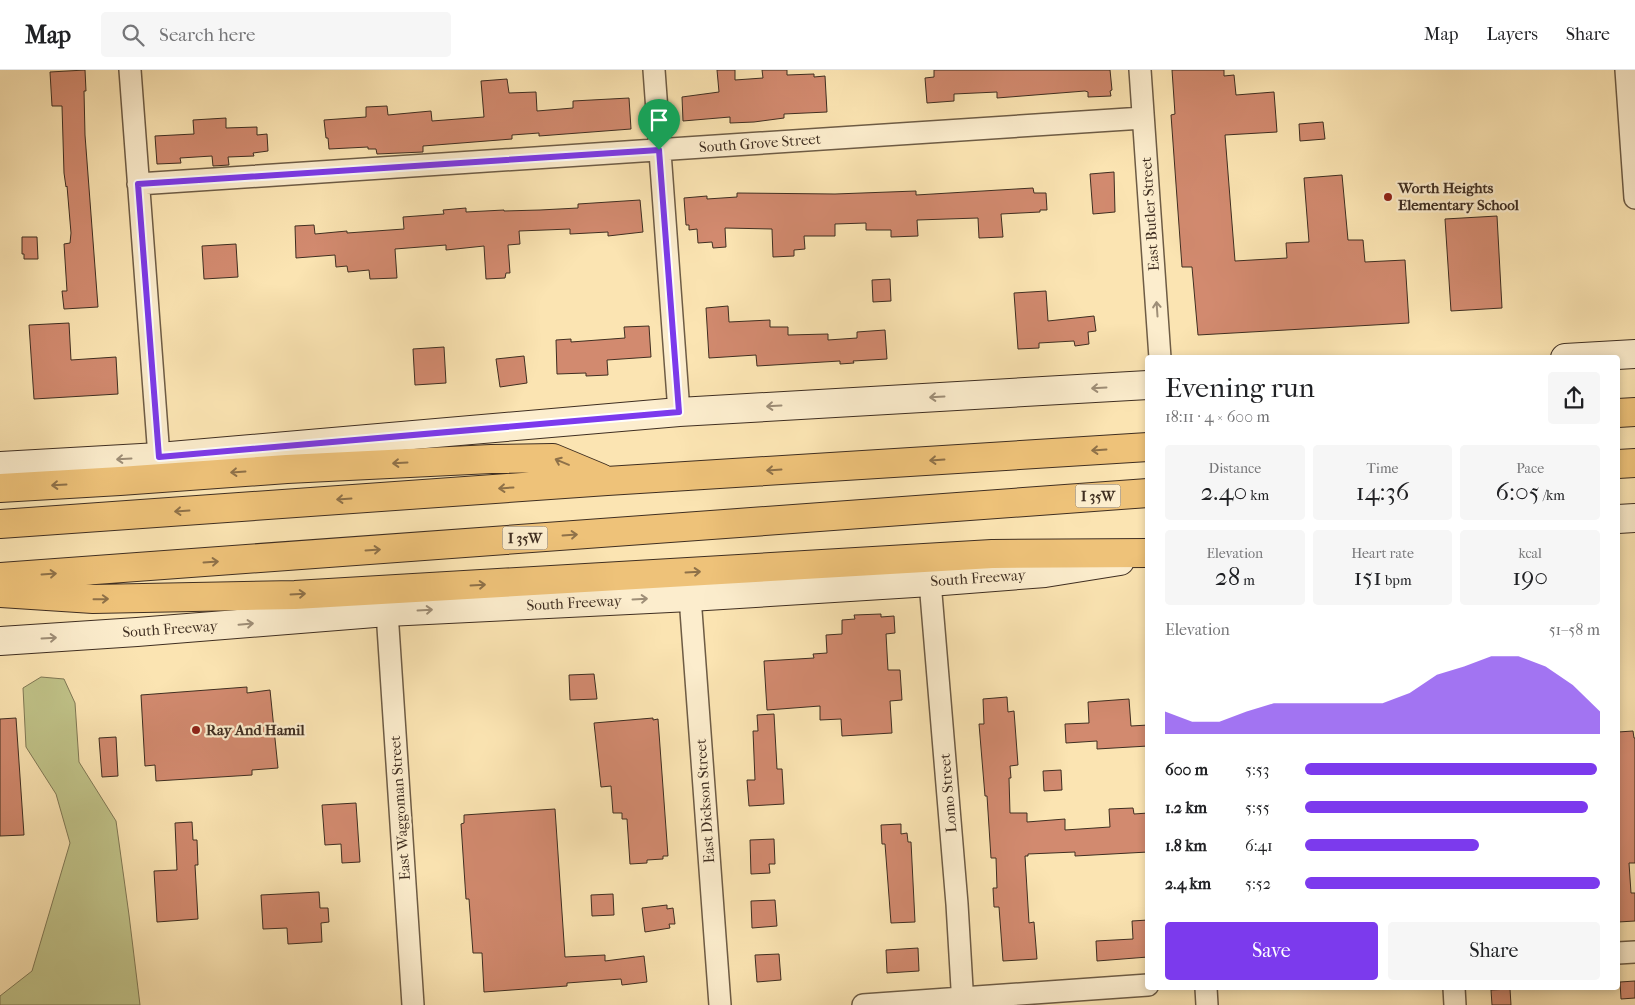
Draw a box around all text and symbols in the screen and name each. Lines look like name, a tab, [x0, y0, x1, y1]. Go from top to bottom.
search box	[101, 12, 451, 57]
text: Map	[25, 21, 71, 49]
icon: search	[119, 21, 147, 49]
text: Search here	[159, 24, 255, 46]
text: Map	[1424, 24, 1458, 45]
text: Layers	[1486, 24, 1538, 45]
text: Share	[1566, 24, 1610, 45]
pin	[638, 99, 680, 150]
icon: arrive	[645, 106, 673, 134]
street label: South Grove Street	[698, 130, 822, 156]
street label: East Butler Street	[1137, 156, 1163, 272]
place label: Worth Heights Elementary School	[1397, 179, 1520, 214]
marker: Worth Heights Elementary School	[1382, 191, 1394, 203]
one-way arrow	[1152, 301, 1161, 317]
text: Evening run	[1165, 371, 1315, 404]
button: share	[1548, 372, 1600, 424]
one-way arrow	[1091, 383, 1107, 392]
one-way arrow	[929, 393, 945, 402]
one-way arrow	[767, 402, 783, 411]
text: 18:11 · 4 × 600 m	[1165, 407, 1270, 426]
one-way arrow	[1091, 445, 1107, 454]
one-way arrow	[116, 455, 132, 464]
one-way arrow	[929, 456, 945, 465]
one-way arrow	[555, 457, 570, 466]
one-way arrow	[393, 459, 409, 468]
text: Distance	[1209, 460, 1261, 477]
text: Time	[1367, 460, 1398, 477]
text: Pace	[1516, 460, 1544, 477]
one-way arrow	[767, 466, 783, 475]
one-way arrow	[230, 468, 246, 477]
text: 2.40	[1200, 477, 1247, 506]
text: 14:36	[1356, 477, 1409, 506]
text: 6:05	[1495, 477, 1540, 506]
one-way arrow	[51, 480, 67, 489]
one-way arrow	[498, 483, 514, 493]
road number: I 35W	[1076, 484, 1120, 508]
text: km	[1247, 487, 1269, 504]
text: /km	[1540, 487, 1565, 504]
one-way arrow	[336, 495, 352, 504]
one-way arrow	[174, 506, 190, 516]
road number: I 35W	[502, 526, 548, 549]
one-way arrow	[561, 530, 577, 540]
one-way arrow	[364, 545, 380, 554]
text: Elevation	[1207, 545, 1263, 562]
text: Heart rate	[1351, 545, 1414, 562]
text: kcal	[1518, 545, 1542, 562]
one-way arrow	[202, 557, 218, 566]
text: 28	[1215, 562, 1240, 591]
text: 151	[1353, 562, 1382, 591]
text: 190	[1512, 562, 1548, 591]
street label: South Freeway	[930, 566, 1027, 590]
one-way arrow	[685, 568, 701, 577]
one-way arrow	[40, 569, 56, 578]
text: m	[1240, 572, 1255, 589]
text: bpm	[1382, 572, 1412, 589]
one-way arrow	[470, 580, 486, 589]
one-way arrow	[290, 590, 306, 599]
street label: South Freeway	[526, 591, 623, 614]
one-way arrow	[92, 594, 109, 604]
one-way arrow	[632, 595, 648, 604]
one-way arrow	[416, 605, 433, 615]
street label: South Freeway	[122, 617, 219, 641]
one-way arrow	[237, 619, 253, 628]
text: Elevation	[1165, 620, 1230, 639]
text: 51–58 m	[1549, 620, 1600, 639]
one-way arrow	[40, 633, 56, 642]
place label: Ray And Hamil	[206, 721, 305, 739]
marker: Ray And Hamil	[190, 724, 202, 736]
street label: East Waggoman Street	[386, 734, 414, 881]
street label: East Dickson Street	[692, 737, 718, 864]
street label: Lomo Street	[936, 752, 960, 833]
text: 600 m	[1165, 760, 1208, 779]
text: 5:53	[1245, 760, 1269, 779]
text: 1.2 km	[1165, 798, 1207, 817]
text: 5:55	[1245, 798, 1270, 817]
text: 1.8 km	[1165, 836, 1207, 855]
text: 6:41	[1245, 836, 1273, 855]
text: 2.4 km	[1165, 874, 1211, 893]
text: 5:52	[1245, 874, 1271, 893]
button: Save	[1165, 922, 1378, 980]
button: Share	[1388, 922, 1600, 980]

